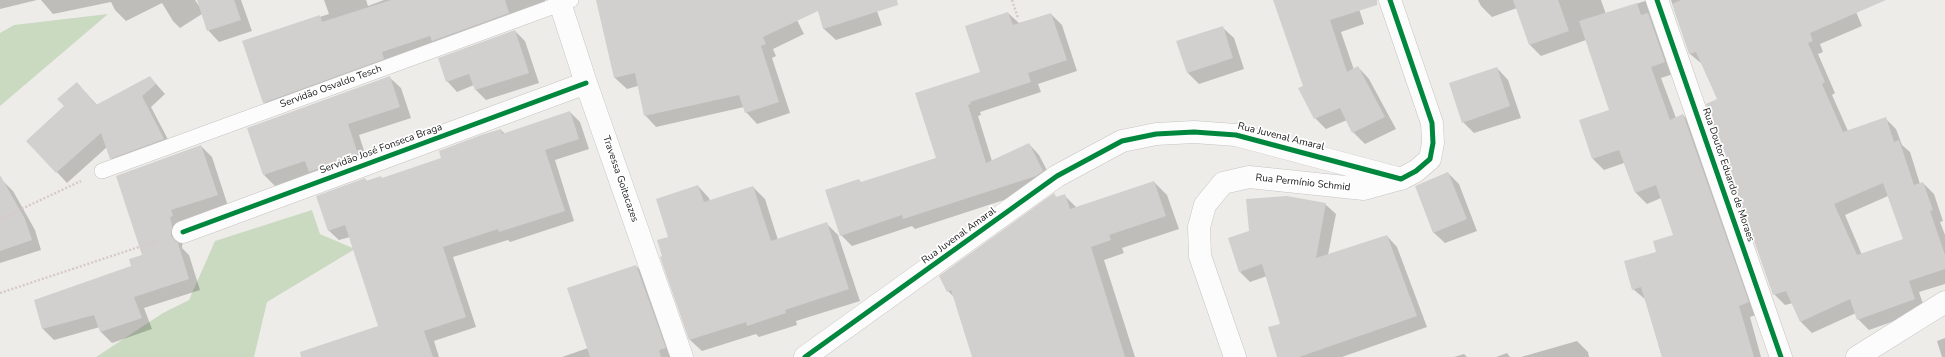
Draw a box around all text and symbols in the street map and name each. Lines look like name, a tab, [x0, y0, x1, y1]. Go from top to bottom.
street label: Servidão Osvaldo Tesch	[278, 63, 384, 111]
street label: Rua Doutor Eduardo de Moraes	[1699, 107, 1757, 243]
street label: Rua Juvenal Amaral	[1236, 120, 1326, 154]
street label: Servidão José Fonseca Braga	[318, 121, 444, 177]
street label: Travessa Goitacazes	[600, 134, 640, 224]
street label: Rua Permínio Schmid	[1255, 172, 1351, 194]
street label: Rua Juvenal Amaral	[920, 205, 998, 267]

